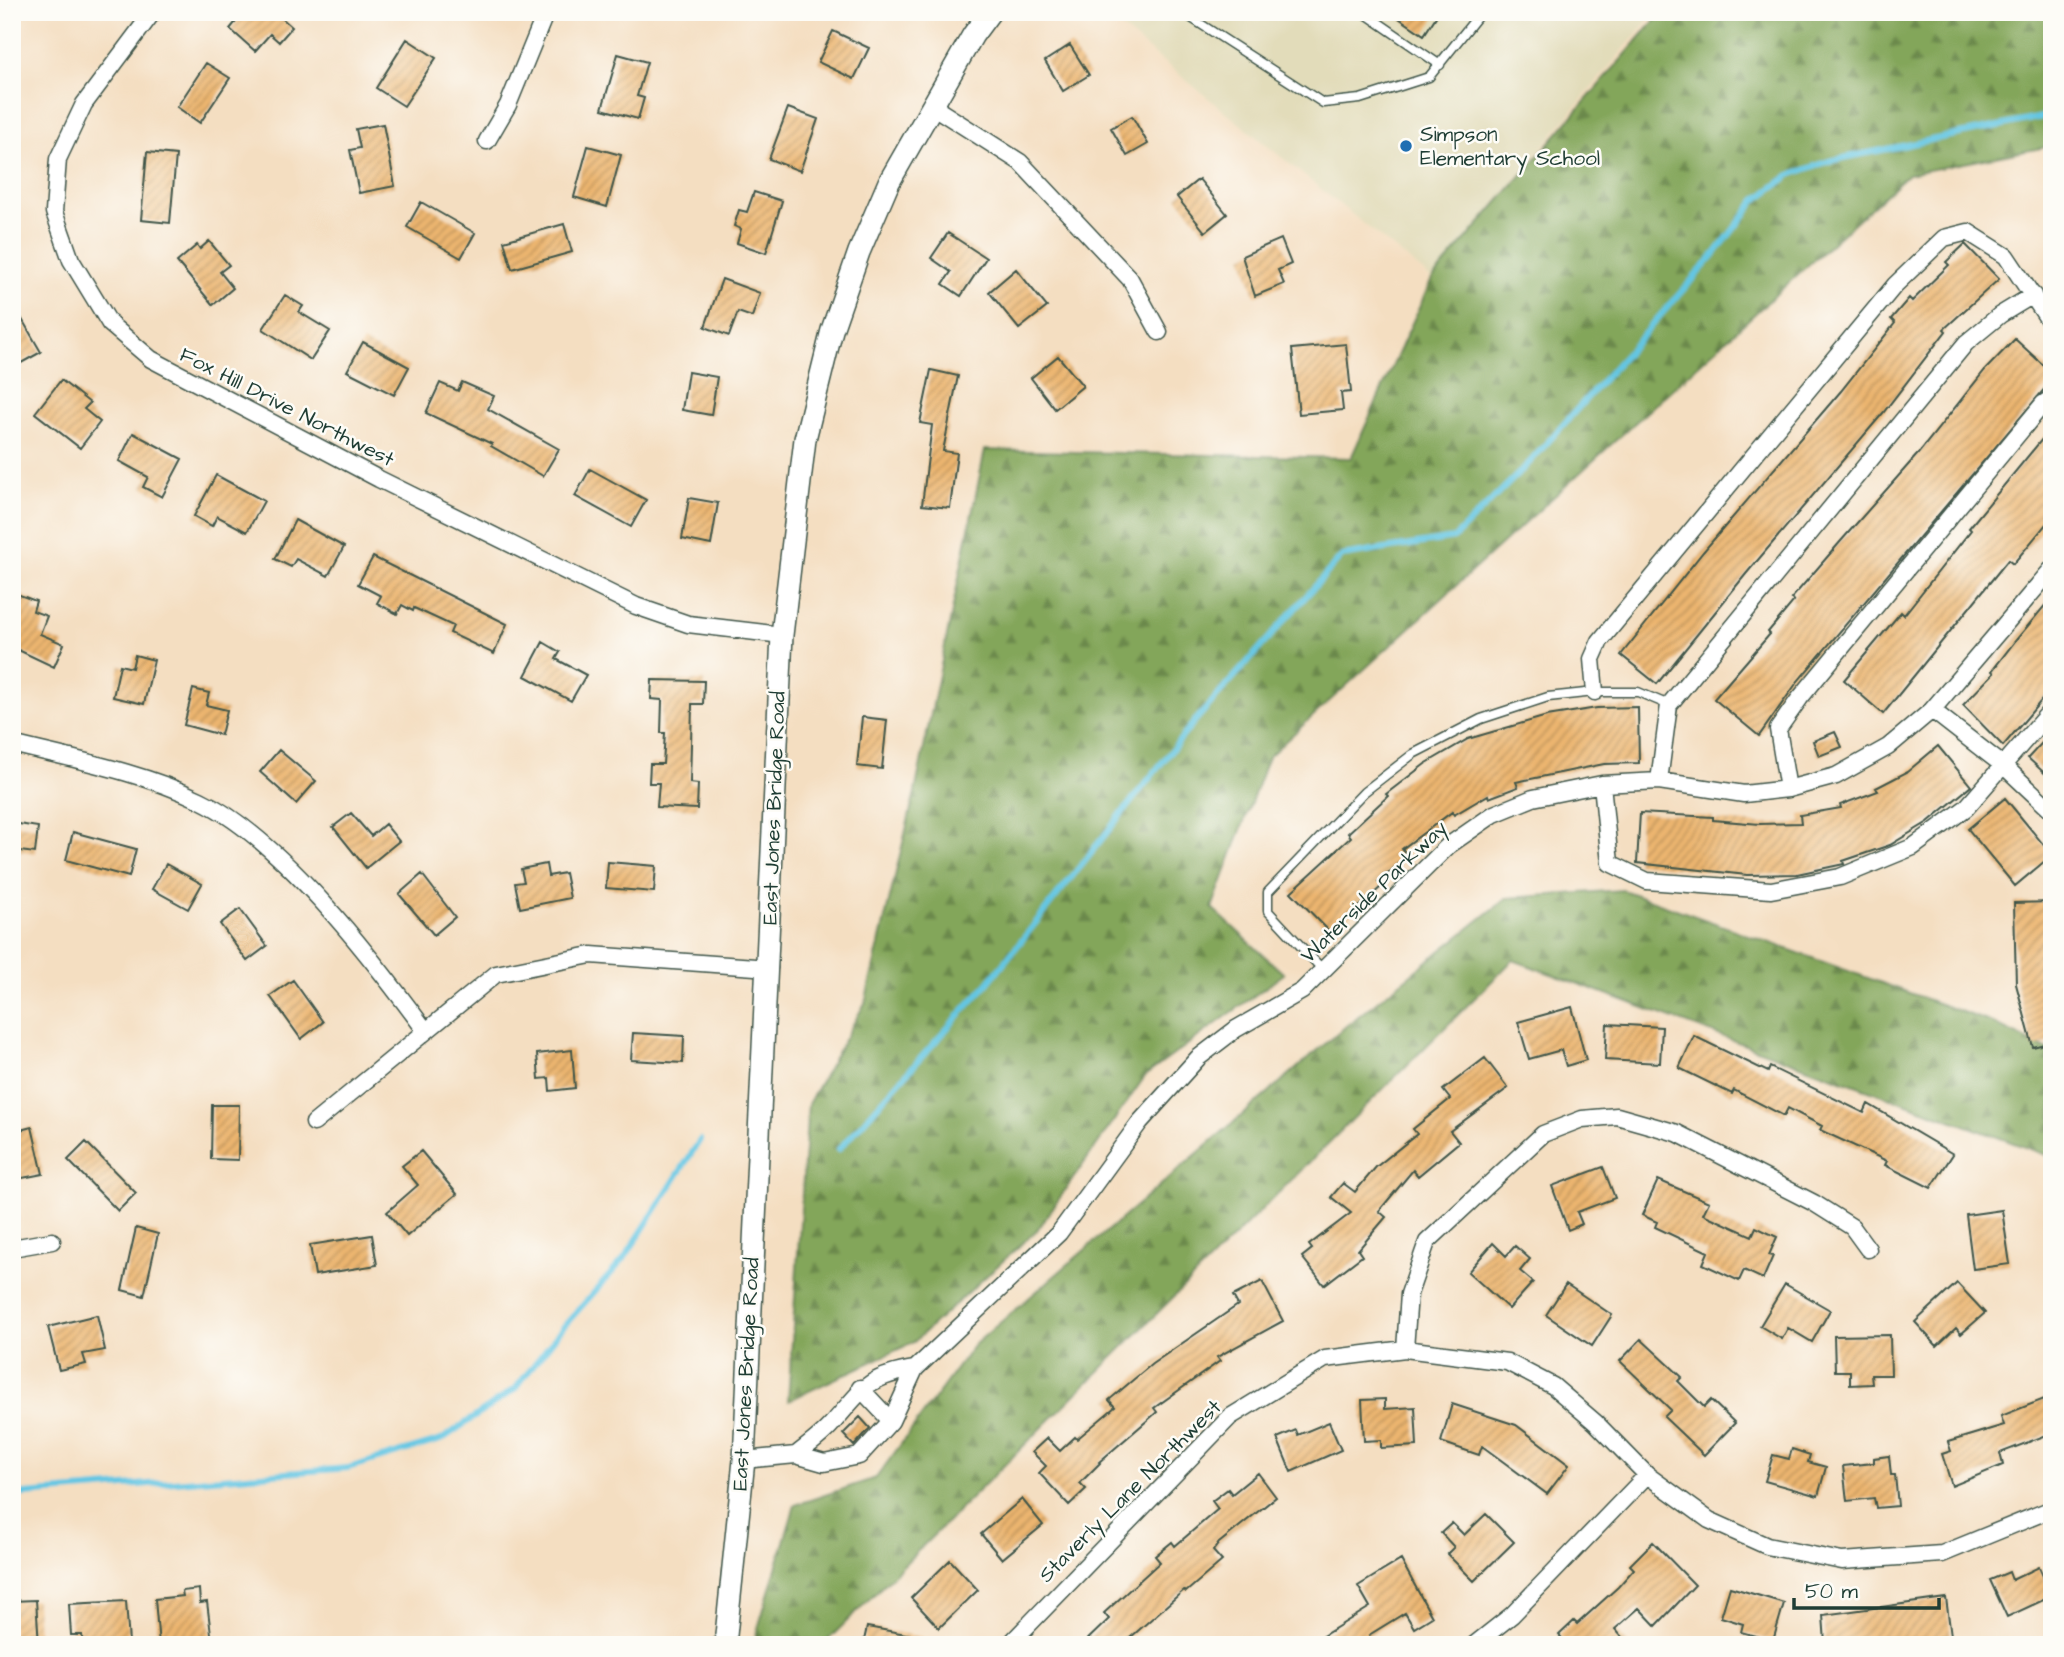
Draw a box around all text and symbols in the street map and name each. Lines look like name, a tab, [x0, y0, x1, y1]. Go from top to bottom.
place label: Simpson Elementary School	[1420, 120, 1600, 175]
marker: Simpson Elementary School	[1398, 138, 1414, 154]
street label: Fox Hill Drive Northwest	[175, 340, 400, 474]
street label: East Jones Bridge Road	[755, 691, 795, 925]
street label: Waterside Parkway	[1294, 814, 1456, 971]
street label: East Jones Bridge Road	[725, 1256, 769, 1492]
street label: Staverly Lane Northwest	[1032, 1393, 1230, 1590]
scale bar	[1794, 1566, 1940, 1610]
text: 50 m	[1805, 1577, 1859, 1606]

